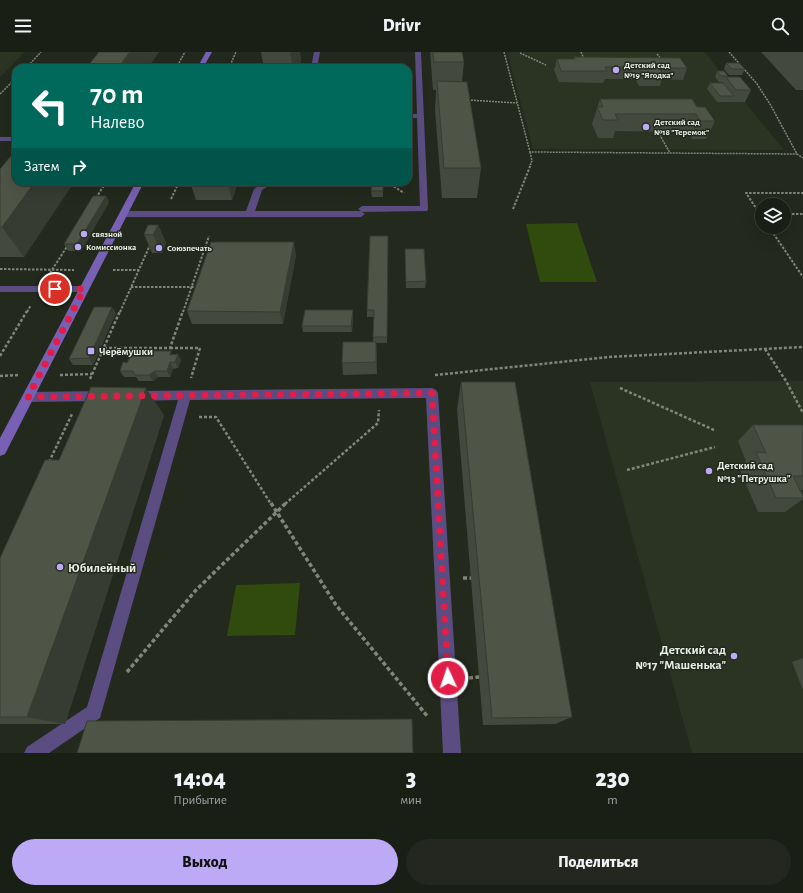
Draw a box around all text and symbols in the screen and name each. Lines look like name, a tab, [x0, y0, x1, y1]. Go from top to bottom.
icon: menu	[12, 15, 34, 37]
icon: search	[769, 15, 791, 37]
text: Drivr	[383, 17, 420, 35]
place label: Детский сад №19 "Ягодка"	[624, 61, 673, 80]
marker: Детский сад №19 "Ягодка"	[611, 65, 621, 75]
icon: left	[24, 80, 76, 132]
text: 70 m	[90, 81, 144, 109]
text: Налево	[90, 114, 144, 132]
place label: Детский сад №18 "Теремок"	[654, 118, 709, 137]
marker: Детский сад №18 "Теремок"	[641, 122, 651, 132]
icon: right	[68, 156, 90, 178]
text: Затем	[24, 159, 60, 174]
map controls	[755, 198, 791, 234]
button: layers	[755, 198, 791, 234]
marker: связной	[79, 229, 89, 239]
place label: связной	[92, 230, 122, 239]
marker: Комиссионка	[73, 242, 83, 252]
place label: Комиссионка	[86, 243, 137, 252]
marker: Союзпечать	[154, 243, 164, 253]
place label: Союзпечать	[167, 244, 212, 253]
pin	[38, 272, 72, 306]
icon: arrive	[44, 278, 66, 300]
marker: Черёмушки	[86, 346, 96, 356]
place label: Черёмушки	[99, 346, 153, 357]
place label: Детский сад №13 "Петрушка"	[717, 460, 791, 484]
marker: Детский сад №13 "Петрушка"	[704, 466, 714, 476]
marker: Юбилейный	[55, 562, 65, 572]
place label: Юбилейный	[68, 562, 136, 575]
place label: Детский сад №17 "Машенька"	[635, 644, 726, 672]
marker: Детский сад №17 "Машенька"	[729, 651, 739, 661]
position arrow	[427, 657, 469, 699]
text: 14:04	[174, 767, 226, 791]
text: 3	[406, 767, 416, 791]
text: 230	[595, 767, 630, 791]
text: Прибытие	[173, 794, 227, 807]
text: мин	[400, 794, 422, 807]
text: m	[607, 794, 618, 807]
button: Выход	[12, 839, 398, 885]
button: Поделиться	[406, 839, 791, 885]

